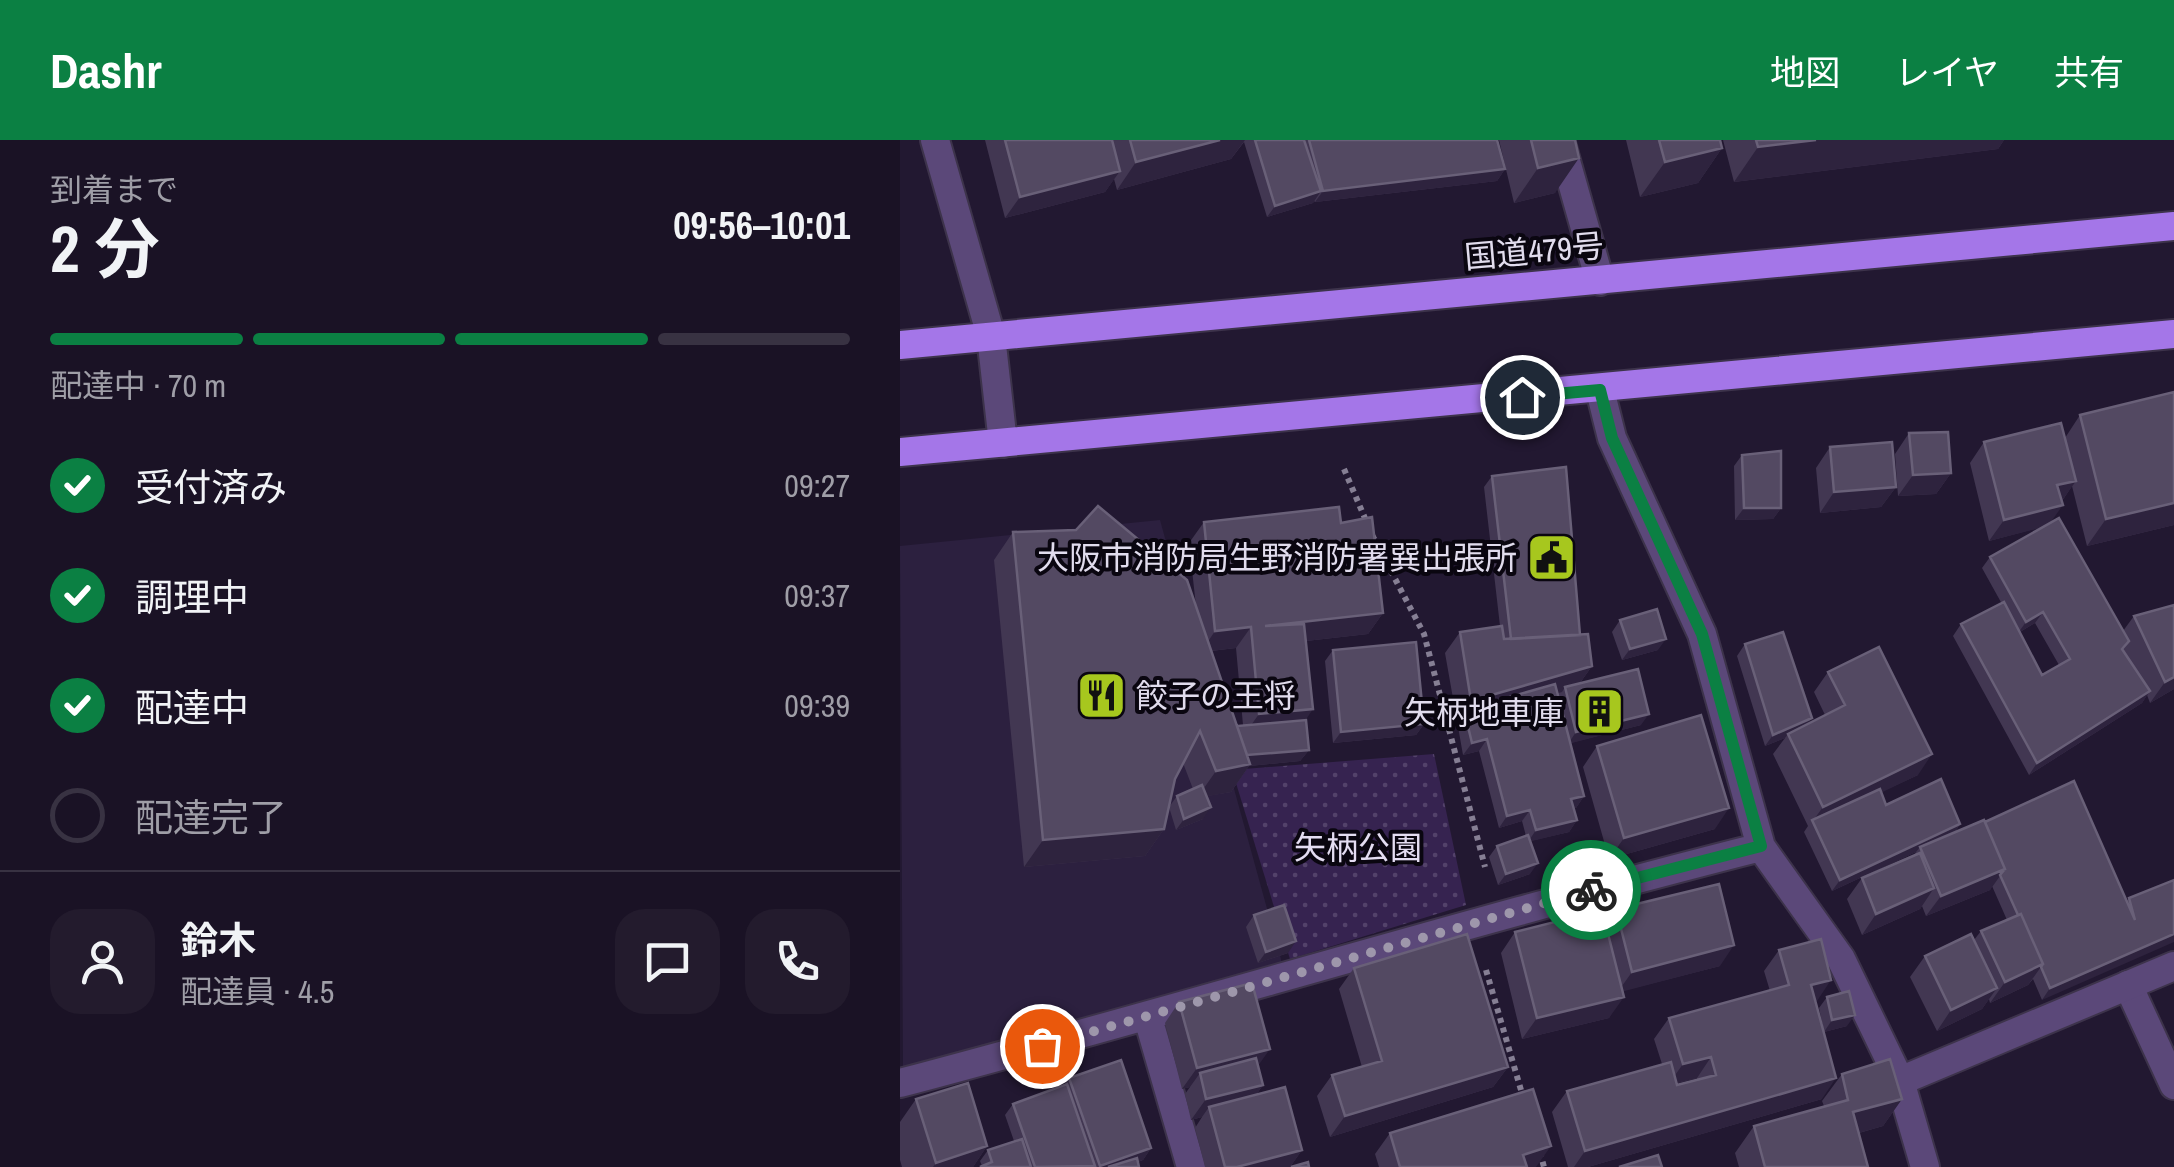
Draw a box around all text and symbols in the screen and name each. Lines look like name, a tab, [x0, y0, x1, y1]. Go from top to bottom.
text: Dashr	[50, 38, 162, 103]
text: 地図	[1770, 49, 1840, 96]
text: レイヤ	[1895, 49, 1999, 96]
text: 共有	[2054, 49, 2124, 96]
text: 到着まで	[50, 168, 178, 211]
text: 09:56–10:01	[673, 200, 850, 251]
text: 2 分	[50, 205, 159, 292]
street label: 国道479号	[1463, 223, 1605, 279]
pin	[1480, 355, 1565, 440]
text: 配達中 · 70 m	[50, 364, 226, 407]
icon: home	[1495, 370, 1550, 425]
icon: check	[50, 458, 105, 513]
text: 受付済み	[135, 462, 287, 513]
text: 09:27	[784, 464, 850, 507]
public building icon: 大阪市消防局生野消防署巽出張所	[1526, 531, 1578, 583]
place label: 大阪市消防局生野消防署巽出張所	[1037, 536, 1517, 579]
icon: check	[50, 568, 105, 623]
text: 調理中	[135, 572, 249, 623]
text: 09:37	[784, 574, 850, 617]
restaurant icon: 餃子の王将	[1075, 669, 1127, 721]
place label: 餃子の王将	[1136, 674, 1296, 717]
icon: check	[50, 678, 105, 733]
text: 配達中	[135, 682, 249, 733]
text: 09:39	[784, 684, 850, 727]
building icon: 矢柄地車庫	[1573, 686, 1625, 738]
place label: 矢柄地車庫	[1404, 691, 1564, 734]
text: 配達完了	[135, 792, 287, 843]
park label: 矢柄公園	[1294, 826, 1422, 869]
courier	[1541, 840, 1641, 940]
icon: bike	[1564, 863, 1619, 918]
button: person	[50, 909, 155, 1014]
button: chat	[615, 909, 720, 1014]
button: phone	[745, 909, 850, 1014]
text: 鈴木	[180, 915, 256, 966]
text: 配達員 · 4.5	[180, 970, 334, 1013]
pin	[1000, 1004, 1085, 1089]
icon: bag	[1015, 1019, 1070, 1074]

